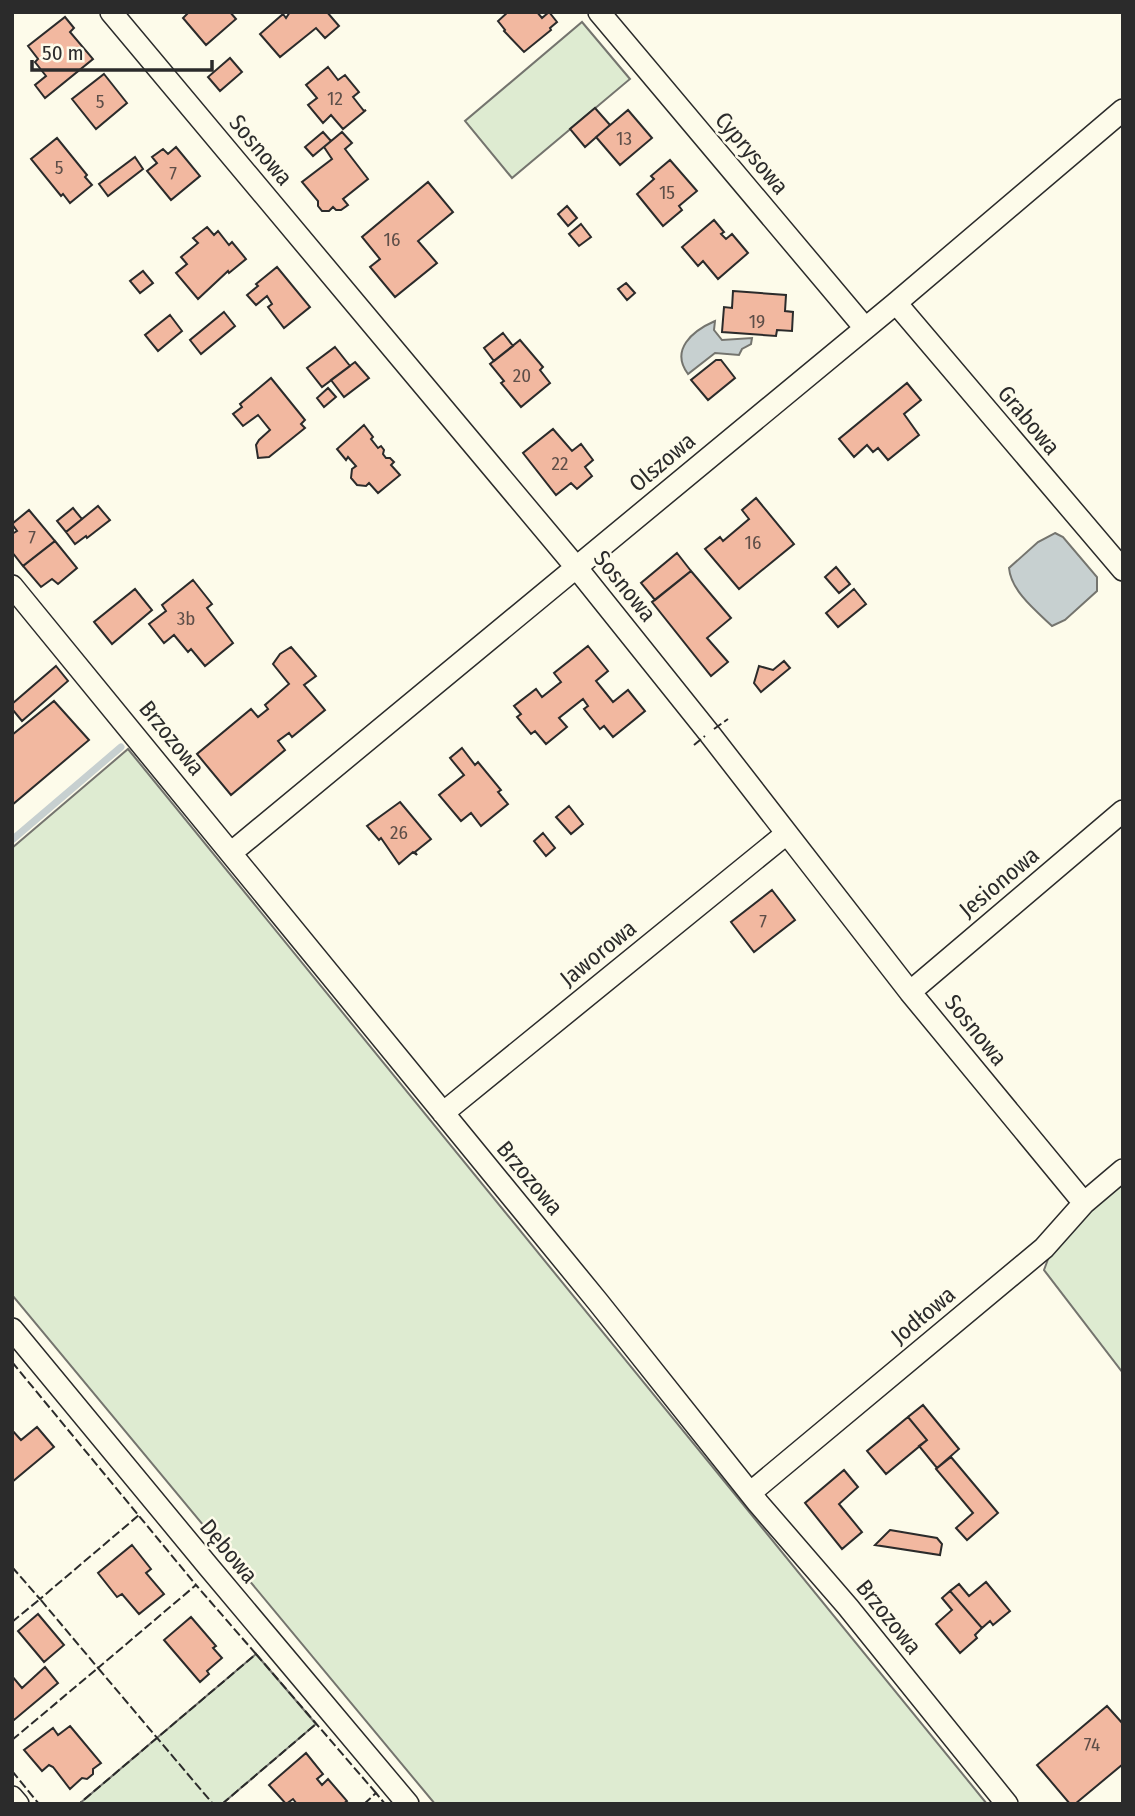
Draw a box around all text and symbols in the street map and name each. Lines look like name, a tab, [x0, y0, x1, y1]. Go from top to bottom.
scale bar	[32, 28, 212, 72]
text: 50 m	[42, 40, 84, 66]
house number: 12	[327, 87, 343, 110]
house number: 5	[96, 90, 104, 113]
street label: Cyprysowa	[709, 106, 795, 200]
street label: Sosnowa	[223, 109, 299, 191]
house number: 13	[616, 127, 632, 150]
house number: 5	[55, 156, 63, 179]
house number: 7	[169, 162, 177, 185]
house number: 15	[659, 181, 675, 204]
house number: 16	[384, 228, 400, 251]
house number: 19	[749, 310, 765, 333]
house number: 20	[513, 364, 531, 387]
street label: Grabowa	[992, 380, 1066, 460]
street label: Olszowa	[623, 426, 701, 498]
house number: 22	[552, 452, 568, 475]
house number: 7	[28, 526, 36, 549]
house number: 16	[745, 531, 761, 554]
street label: Sosnowa	[588, 545, 662, 627]
house number: 3b	[177, 607, 195, 630]
street label: Brzozowa	[133, 695, 211, 781]
house number: 26	[390, 821, 408, 844]
street label: Jesionowa	[953, 841, 1045, 923]
house number: 7	[759, 910, 767, 933]
street label: Jaworowa	[554, 914, 642, 992]
street label: Sosnowa	[939, 989, 1013, 1071]
street label: Brzozowa	[491, 1135, 569, 1221]
street label: Jodłowa	[885, 1280, 961, 1350]
street label: Dębowa	[194, 1513, 264, 1589]
street label: Brzozowa	[850, 1574, 928, 1660]
house number: 74	[1084, 1733, 1100, 1756]

